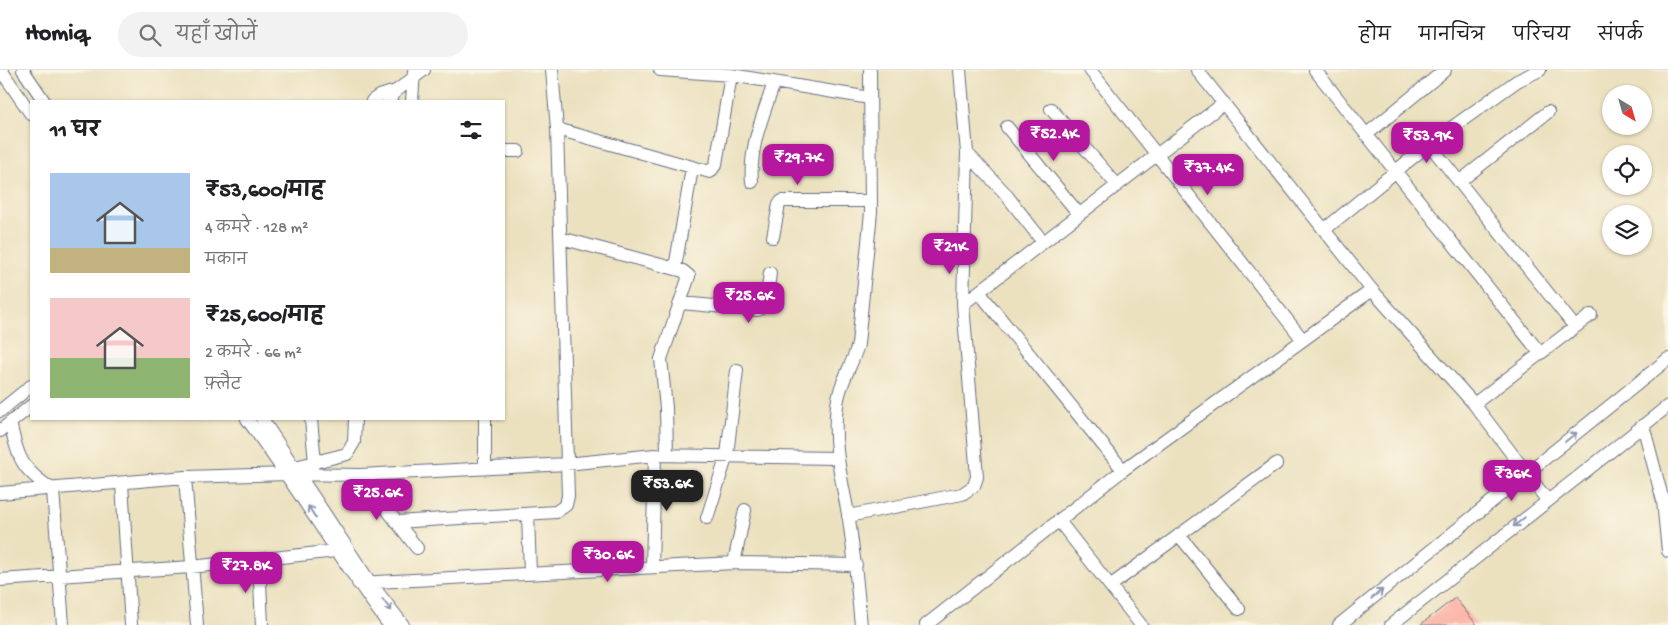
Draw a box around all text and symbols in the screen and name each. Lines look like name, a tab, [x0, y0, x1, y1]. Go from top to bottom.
search box	[118, 12, 468, 57]
text: Homiq	[25, 20, 88, 49]
icon: search	[136, 21, 164, 49]
text: यहाँ खोजें	[176, 25, 257, 48]
text: होम	[1359, 26, 1391, 47]
text: मानचित्र	[1419, 26, 1485, 47]
text: परिचय	[1513, 26, 1570, 47]
text: संपर्क	[1598, 26, 1643, 47]
north arrow	[1602, 85, 1652, 135]
map controls	[1602, 85, 1652, 255]
icon: filters	[457, 116, 485, 144]
pin: ₹52.4K	[1013, 119, 1095, 162]
text: 11 घर	[50, 120, 100, 145]
pin: ₹53.9K	[1386, 122, 1468, 164]
text: ₹52.4K	[1030, 126, 1078, 145]
text: ₹53.9K	[1402, 128, 1452, 147]
pin: ₹29.7K	[757, 144, 839, 186]
button: locate	[1602, 145, 1652, 195]
text: ₹29.7K	[774, 150, 823, 169]
pin: ₹37.4K	[1167, 154, 1249, 196]
text: ₹37.4K	[1183, 160, 1233, 179]
text: ₹53,600/माह	[205, 180, 324, 205]
icon: home	[90, 193, 150, 253]
button: layers	[1602, 205, 1652, 255]
text: 4 कमरे · 128 m²	[205, 220, 308, 239]
pin: ₹21K	[920, 232, 980, 275]
text: ₹21K	[933, 239, 967, 258]
text: मकान	[205, 252, 247, 271]
pin: ₹25.6K	[708, 282, 790, 324]
text: ₹25.6K	[724, 288, 774, 307]
text: ₹25,600/माह	[205, 305, 324, 330]
icon: home	[90, 318, 150, 378]
text: 2 कमरे · 66 m²	[205, 345, 302, 364]
text: फ़्लैट	[205, 377, 241, 396]
one-way arrow	[1564, 432, 1577, 443]
pin: ₹36K	[1482, 460, 1542, 502]
text: ₹36K	[1494, 466, 1530, 485]
pin: ₹53.6K	[626, 470, 708, 512]
text: ₹53.6K	[642, 476, 692, 495]
pin: ₹25.6K	[336, 478, 418, 521]
text: ₹25.6K	[352, 485, 402, 504]
one-way arrow	[307, 506, 317, 520]
one-way arrow	[1513, 517, 1526, 528]
pin: ₹30.6K	[567, 540, 649, 583]
text: ₹30.6K	[583, 547, 633, 566]
pin: ₹27.8K	[205, 552, 287, 594]
text: ₹27.8K	[221, 558, 271, 577]
one-way arrow	[1370, 589, 1383, 600]
one-way arrow	[381, 598, 392, 611]

